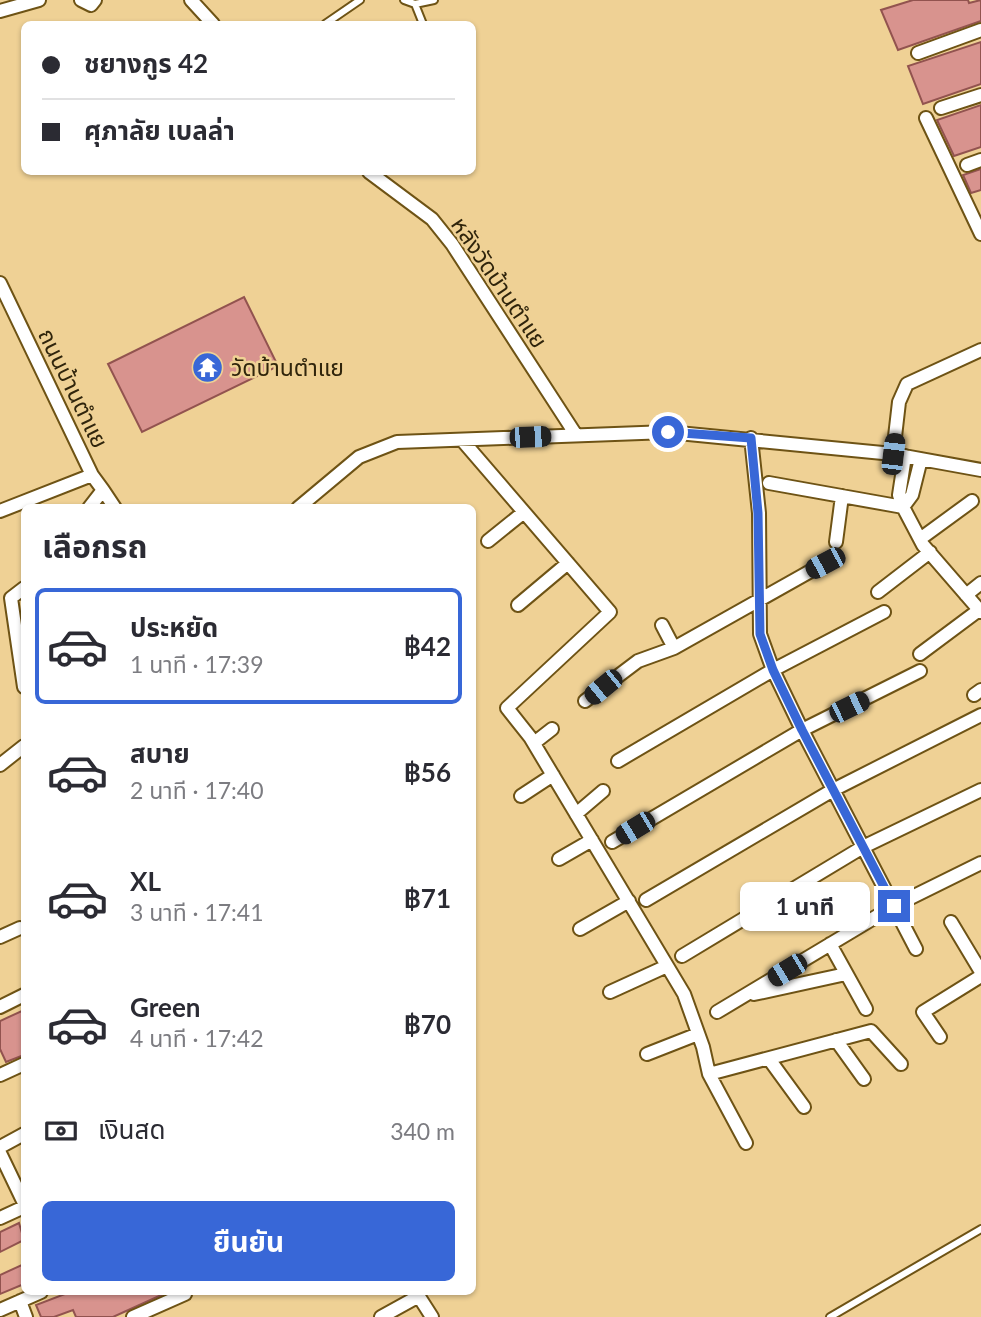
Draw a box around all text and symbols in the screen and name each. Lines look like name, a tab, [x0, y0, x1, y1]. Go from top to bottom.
text: ชยางกูร 42	[84, 47, 208, 79]
text: ศุภาลัย เบลล่า	[84, 114, 235, 146]
street label: หลังวัดบ้านตำแย	[446, 211, 554, 353]
street label: ถนนบ้านตำแย	[33, 324, 115, 452]
temple icon: วัดบ้านตำแย	[191, 350, 225, 384]
place label: วัดบ้านตำแย	[231, 353, 344, 381]
route start	[652, 416, 684, 448]
car	[509, 426, 552, 448]
car	[881, 432, 906, 476]
text: เลือกรถ	[42, 526, 147, 565]
car	[802, 544, 849, 582]
text: ประหยัด	[130, 611, 218, 643]
icon: car	[46, 615, 109, 678]
text: ฿42	[403, 630, 451, 662]
text: 1 นาที · 17:39	[130, 650, 264, 678]
car	[581, 666, 626, 708]
car	[826, 688, 873, 726]
text: สบาย	[130, 737, 190, 769]
icon: car	[46, 741, 109, 804]
text: ฿56	[403, 756, 451, 788]
text: 2 นาที · 17:40	[130, 776, 264, 804]
car	[612, 808, 659, 848]
text: XL	[130, 865, 161, 897]
icon: car	[46, 867, 109, 930]
callout: 1 นาที	[740, 881, 870, 930]
text: ฿71	[403, 882, 451, 914]
route end	[878, 890, 910, 922]
text: 1 นาที	[776, 892, 834, 920]
text: 3 นาที · 17:41	[130, 898, 264, 926]
car	[764, 950, 811, 990]
text: Green	[130, 991, 200, 1023]
icon: car	[46, 993, 109, 1056]
text: ฿70	[403, 1008, 451, 1040]
text: 4 นาที · 17:42	[130, 1024, 264, 1052]
icon: cash	[42, 1112, 80, 1150]
text: เงินสด	[98, 1113, 165, 1145]
text: 340 m	[390, 1117, 455, 1145]
button: ยืนยัน	[42, 1201, 455, 1281]

